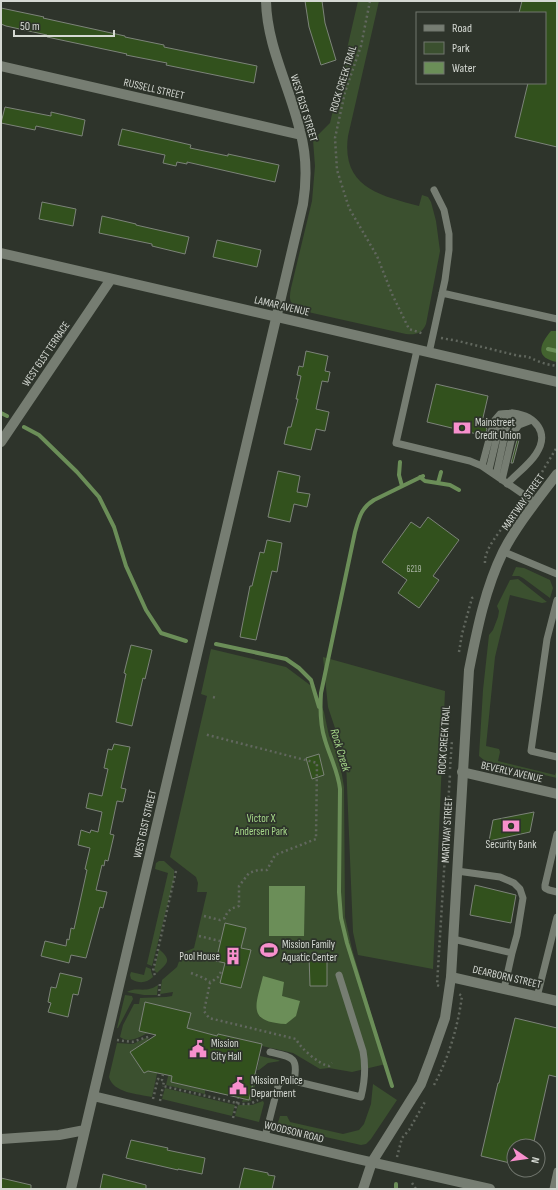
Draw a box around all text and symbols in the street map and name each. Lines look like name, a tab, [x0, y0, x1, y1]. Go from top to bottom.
scale bar	[14, 12, 114, 38]
legend	[416, 12, 546, 84]
text: 50 m	[20, 19, 40, 34]
text: Road	[452, 21, 472, 36]
text: Park	[452, 41, 470, 56]
street label: ROCK CREEK TRAIL	[327, 44, 359, 114]
text: Water	[452, 61, 476, 76]
street label: WEST 61ST STREET	[288, 73, 321, 144]
street label: RUSSELL STREET	[122, 76, 186, 102]
street label: LAMAR AVENUE	[253, 293, 311, 319]
street label: WEST 61ST TERRACE	[19, 319, 73, 389]
place label: Mainstreet Credit Union	[475, 416, 521, 442]
bank icon: Mainstreet Credit Union	[452, 418, 472, 438]
street label: MARTWAY STREET	[499, 471, 548, 533]
house number: 6219	[407, 564, 421, 575]
street label: ROCK CREEK TRAIL	[435, 705, 453, 775]
water label: Rock Creek	[326, 727, 354, 774]
street label: BEVERLY AVENUE	[480, 759, 544, 785]
street label: WEST 61ST STREET	[131, 788, 159, 859]
street label: MARTWAY STREET	[439, 796, 455, 863]
park label: Victor X Andersen Park	[234, 812, 288, 838]
bank icon: Security Bank	[501, 816, 521, 836]
place label: Security Bank	[486, 838, 537, 851]
place label: Mission Family Aquatic Center	[281, 938, 337, 964]
sports icon: Mission Family Aquatic Center	[259, 940, 279, 960]
building icon: Pool House	[223, 946, 243, 966]
place label: Pool House	[179, 950, 220, 963]
street label: DEARBORN STREET	[471, 963, 543, 991]
place label: Mission City Hall	[211, 1037, 242, 1063]
public building icon: Mission City Hall	[188, 1039, 208, 1059]
place label: Mission Police Department	[251, 1074, 303, 1100]
public building icon: Mission Police Department	[228, 1076, 248, 1096]
street label: WOODSON ROAD	[263, 1118, 325, 1146]
north arrow	[506, 1138, 546, 1178]
text: N	[528, 1156, 542, 1165]

